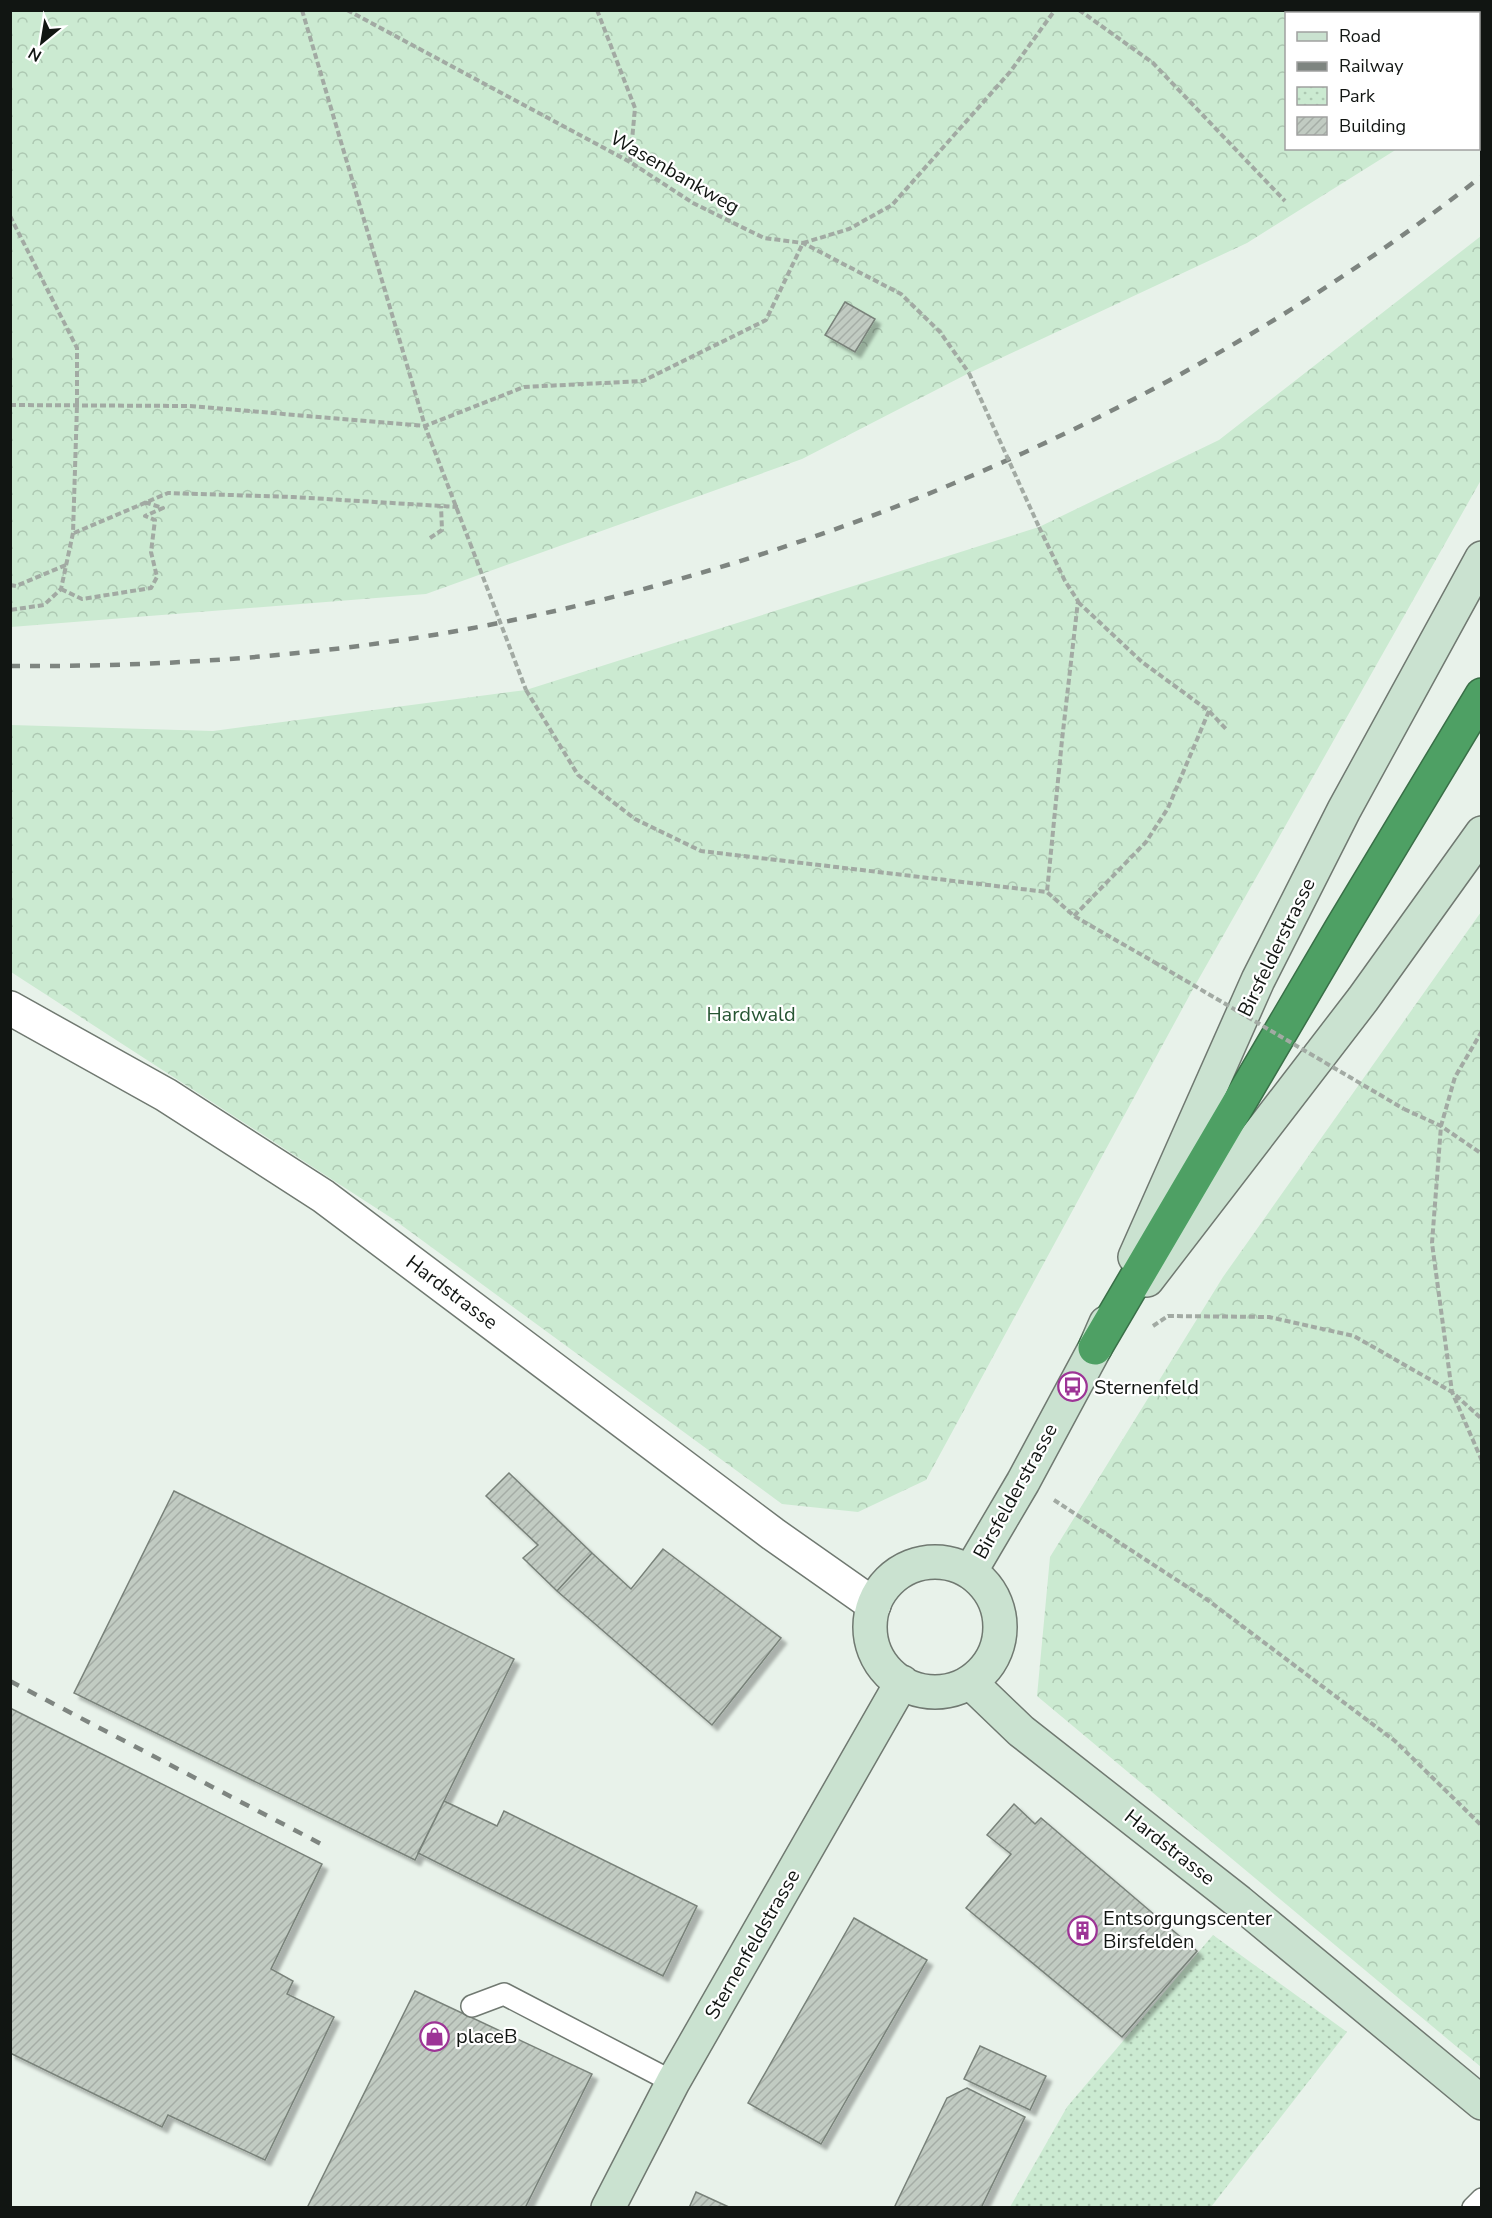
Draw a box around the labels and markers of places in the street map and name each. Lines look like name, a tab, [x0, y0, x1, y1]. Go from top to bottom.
bus stop icon: Sternenfeld	[1057, 1371, 1089, 1403]
place label: Sternenfeld	[1094, 1374, 1199, 1401]
place label: Entsorgungscenter Birsfelden	[1103, 1905, 1272, 1955]
building icon: Entsorgungscenter Birsfelden	[1066, 1914, 1098, 1946]
shop icon: placeB	[419, 2020, 451, 2052]
place label: placeB	[456, 2023, 517, 2050]

